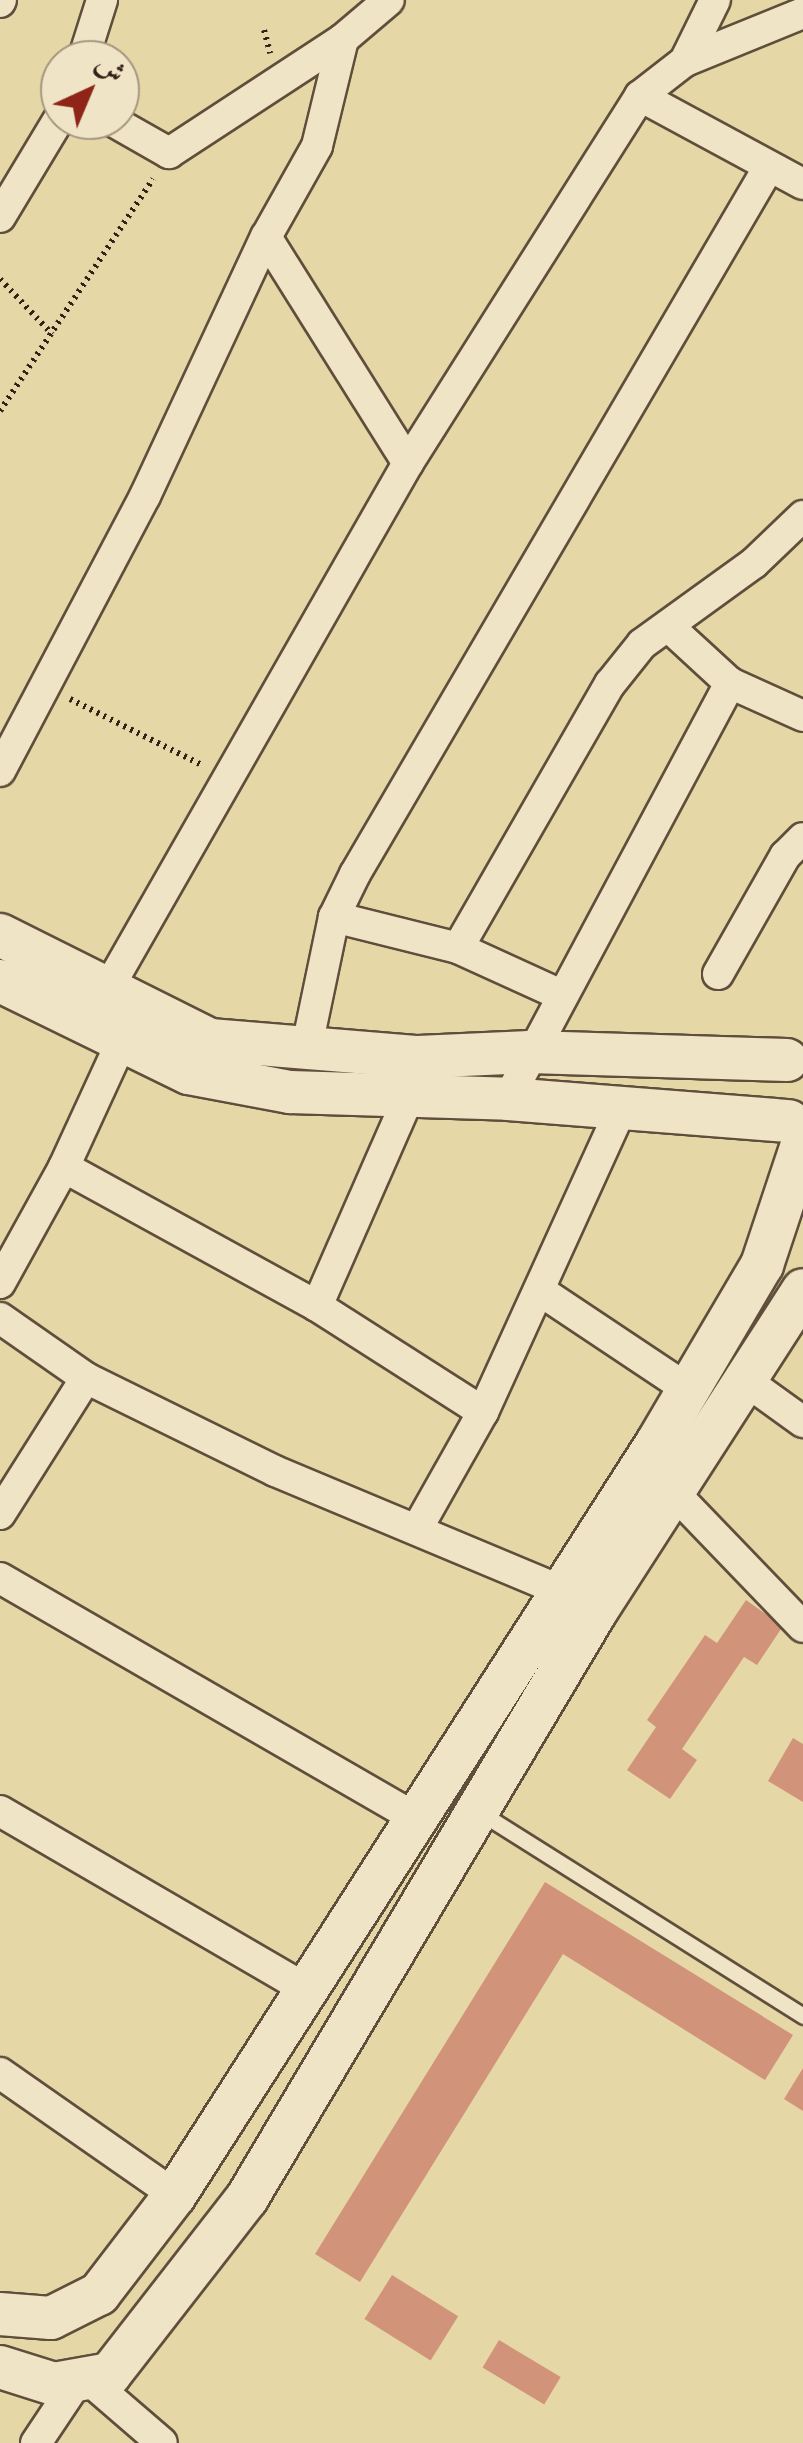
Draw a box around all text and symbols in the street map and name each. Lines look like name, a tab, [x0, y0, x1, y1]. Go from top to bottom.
north arrow	[40, 40, 140, 140]
text: ش	[90, 50, 129, 90]

